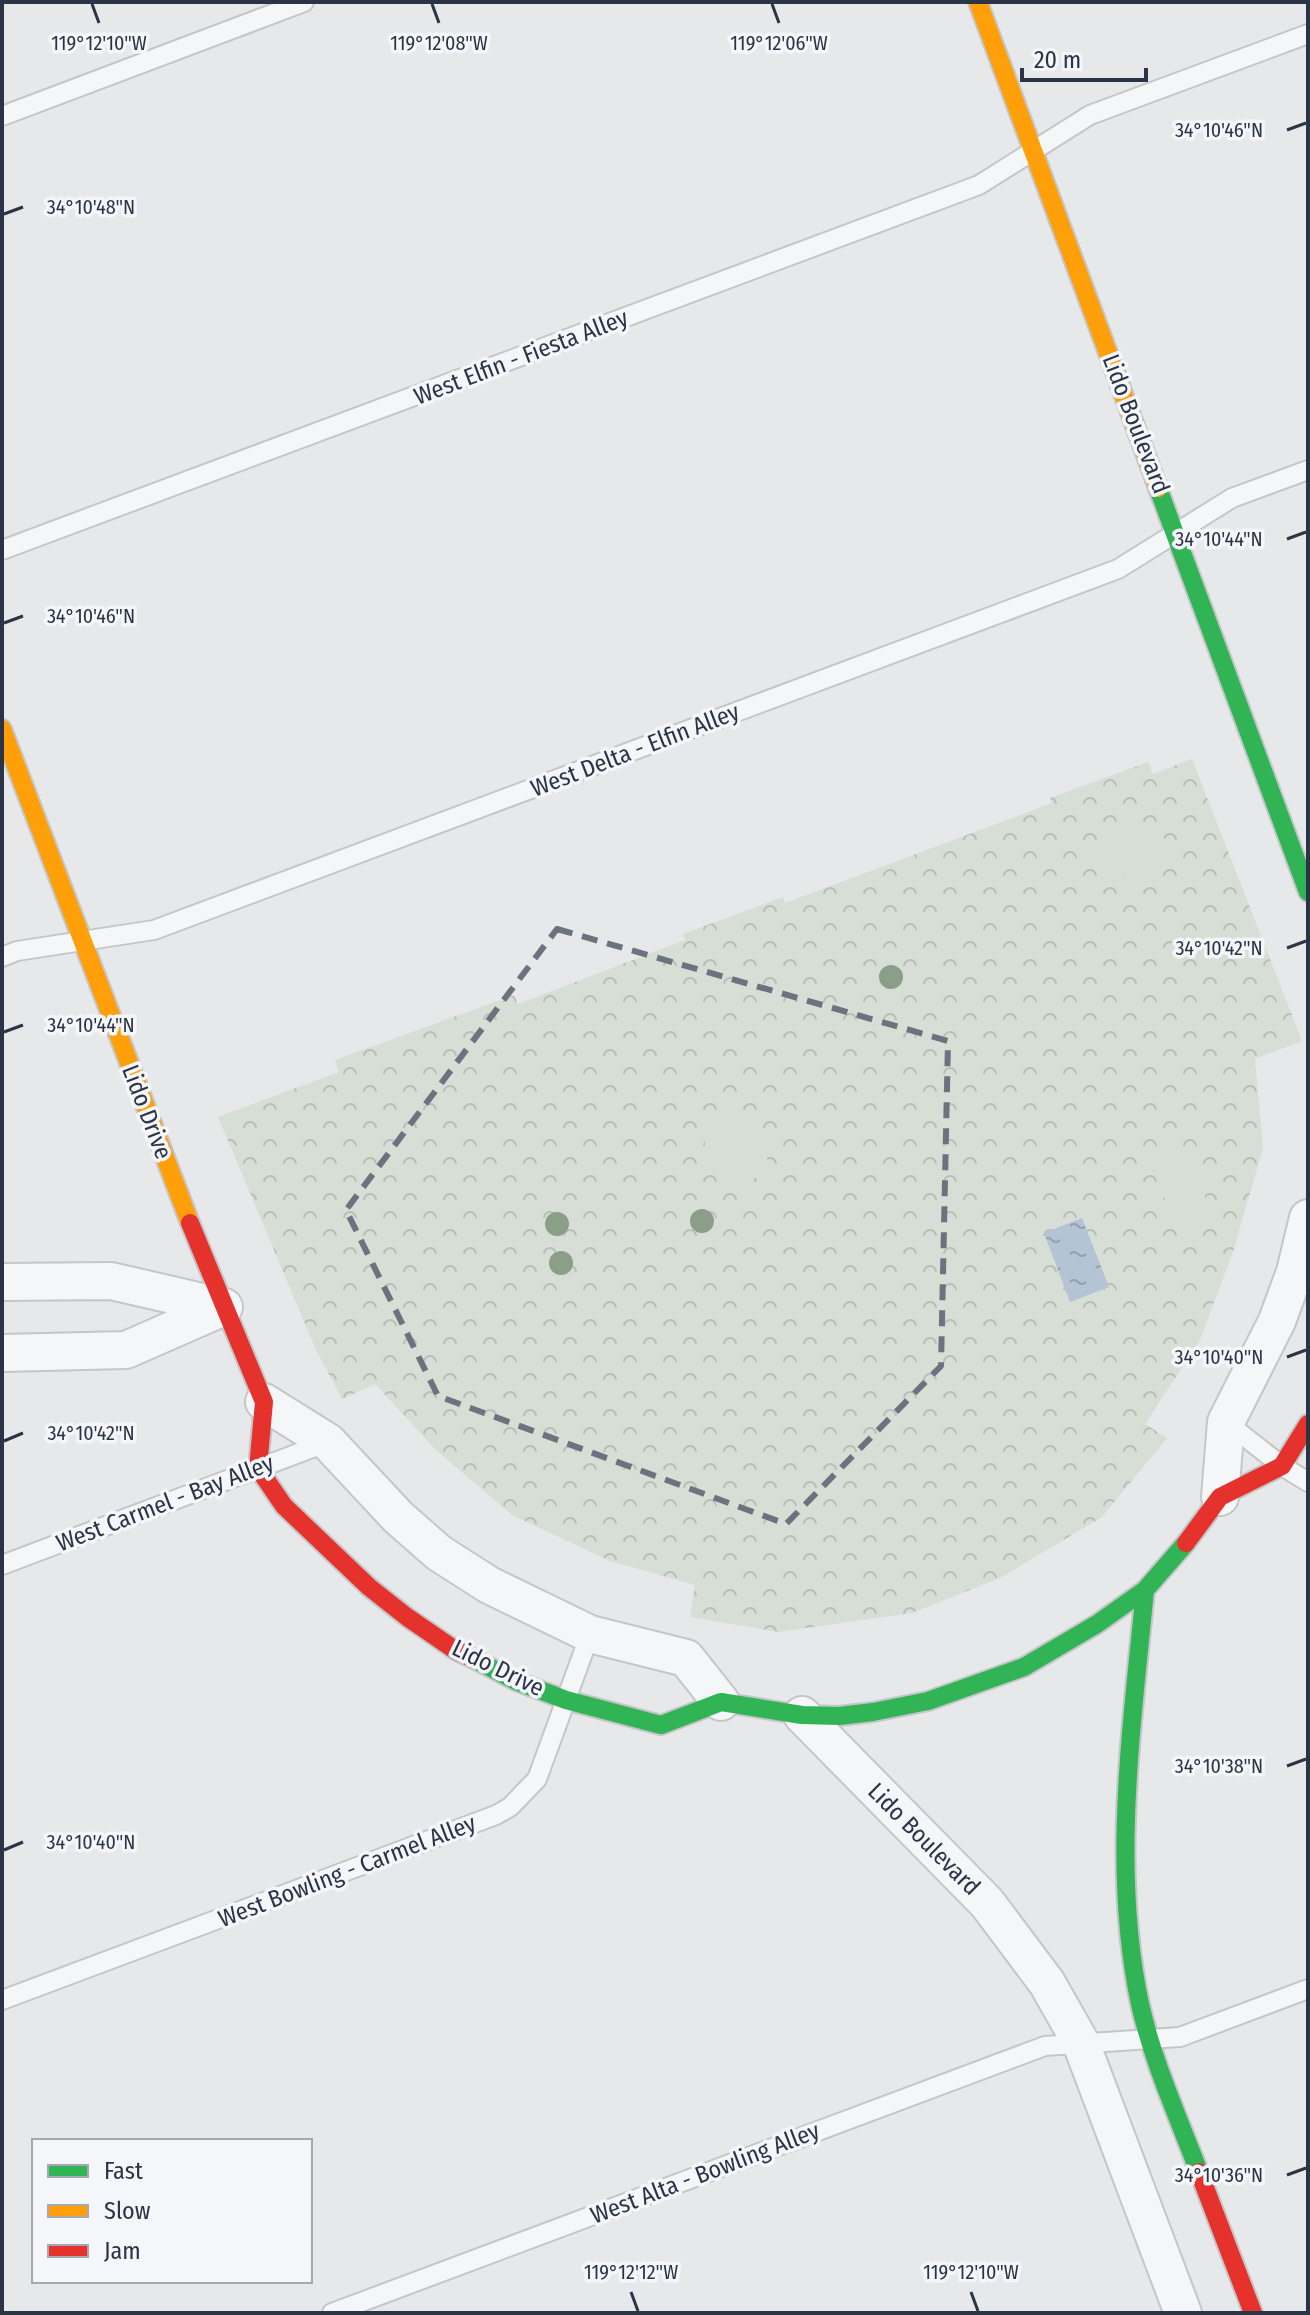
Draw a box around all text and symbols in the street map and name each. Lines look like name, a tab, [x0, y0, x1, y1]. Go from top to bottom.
text: 119°12'10"W	[51, 31, 147, 55]
text: 119°12'08"W	[390, 31, 488, 55]
text: 119°12'06"W	[730, 31, 828, 55]
scale bar	[1022, 32, 1146, 82]
text: 20 m	[1034, 46, 1081, 74]
text: 34°10'46"N	[1175, 118, 1263, 142]
text: 34°10'48"N	[47, 195, 135, 219]
street label: West Elfin - Fiesta Alley	[410, 303, 632, 411]
street label: Lido Boulevard	[1097, 350, 1175, 498]
text: 34°10'44"N	[1175, 527, 1263, 551]
text: 34°10'46"N	[47, 604, 135, 628]
street label: West Delta - Elfin Alley	[527, 697, 743, 803]
text: 34°10'42"N	[1175, 936, 1263, 960]
text: 34°10'44"N	[47, 1013, 135, 1037]
street label: Lido Drive	[116, 1061, 178, 1163]
text: 34°10'40"N	[1175, 1345, 1263, 1369]
text: 34°10'42"N	[47, 1421, 135, 1445]
street label: West Carmel - Bay Alley	[52, 1448, 278, 1557]
street label: Lido Drive	[448, 1634, 548, 1702]
text: 34°10'38"N	[1175, 1754, 1263, 1778]
street label: Lido Boulevard	[862, 1777, 986, 1901]
street label: West Bowling - Carmel Alley	[214, 1809, 480, 1933]
text: 34°10'40"N	[47, 1830, 135, 1854]
street label: West Alta - Bowling Alley	[587, 2116, 824, 2230]
legend	[32, 2139, 312, 2283]
text: Fast	[104, 2157, 143, 2185]
text: 34°10'36"N	[1175, 2163, 1263, 2187]
text: Slow	[104, 2197, 151, 2225]
text: Jam	[104, 2237, 141, 2265]
text: 119°12'12"W	[584, 2260, 678, 2284]
text: 119°12'10"W	[923, 2260, 1019, 2284]

